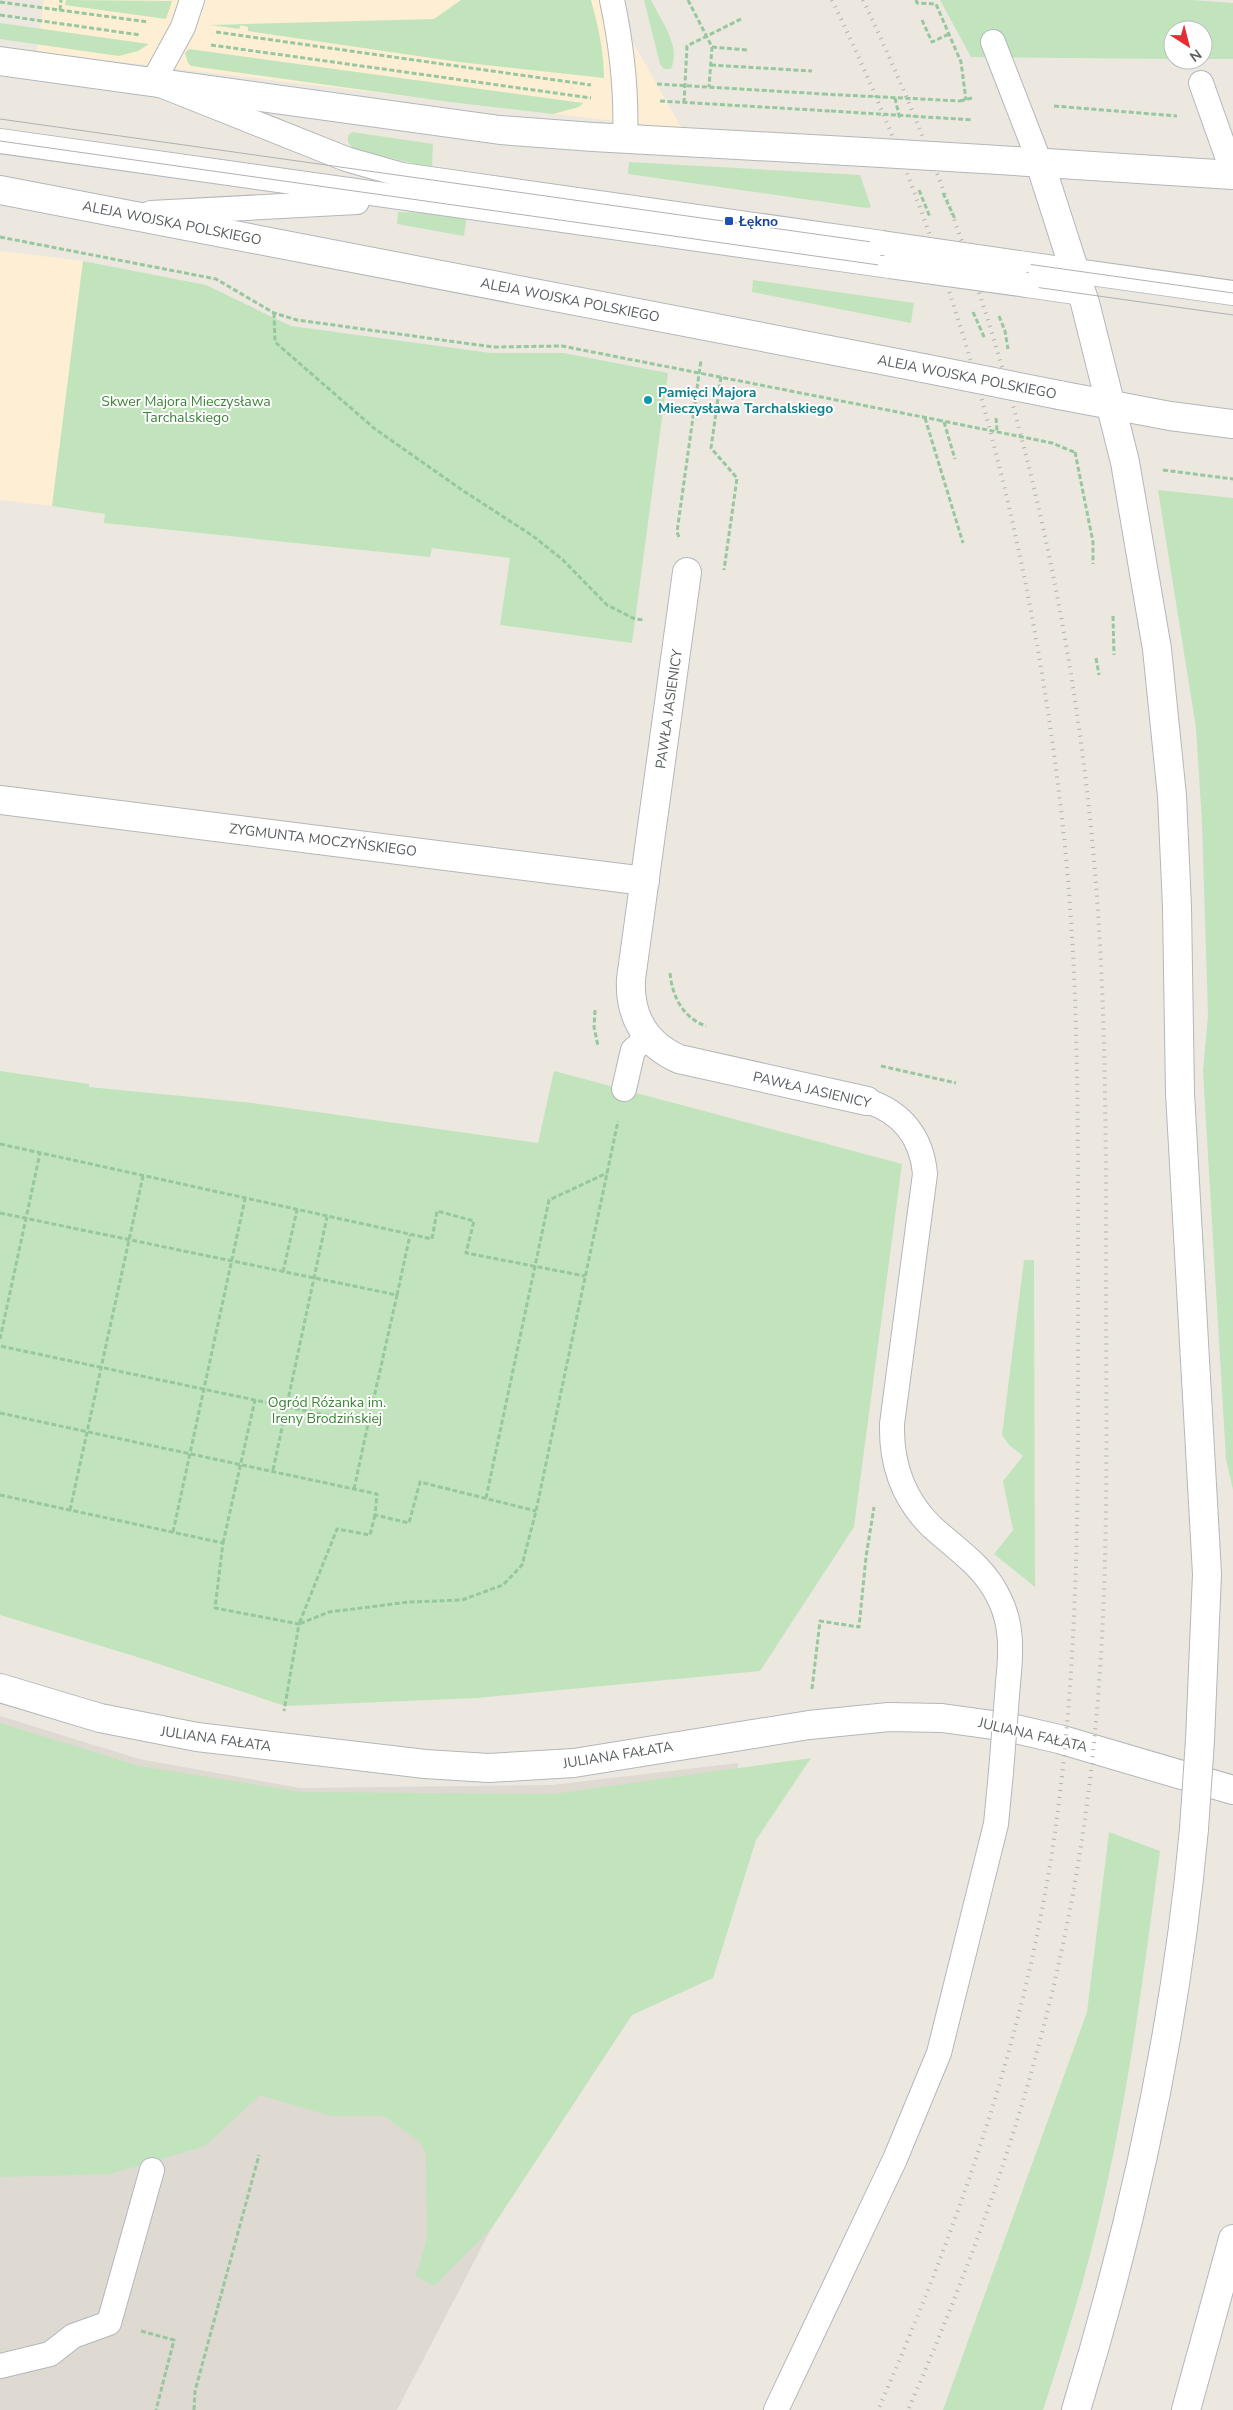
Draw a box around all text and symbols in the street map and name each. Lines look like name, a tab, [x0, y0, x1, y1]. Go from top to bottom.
north arrow	[1163, 20, 1213, 70]
text: N	[1186, 44, 1205, 66]
street label: ALEJA WOJSKA POLSKIEGO	[81, 196, 263, 250]
place label: Łękno	[738, 212, 778, 231]
marker: Łękno	[723, 215, 735, 227]
street label: ALEJA WOJSKA POLSKIEGO	[479, 273, 661, 327]
street label: ALEJA WOJSKA POLSKIEGO	[876, 350, 1058, 404]
place label: Pamięci Majora Mieczysława Tarchalskiego	[658, 383, 833, 418]
park label: Skwer Majora Mieczysława Tarchalskiego	[101, 392, 271, 427]
marker: Pamięci Majora Mieczysława Tarchalskiego	[642, 394, 654, 406]
street label: PAWŁA JASIENICY	[651, 647, 687, 770]
street label: ZYGMUNTA MOCZYŃSKIEGO	[228, 819, 418, 861]
street label: PAWŁA JASIENICY	[751, 1067, 873, 1113]
park label: Ogród Różanka im. Ireny Brodzińskiej	[268, 1393, 386, 1428]
street label: JULIANA FAŁATA	[976, 1713, 1089, 1757]
street label: JULIANA FAŁATA	[159, 1722, 272, 1756]
street label: JULIANA FAŁATA	[561, 1737, 674, 1773]

